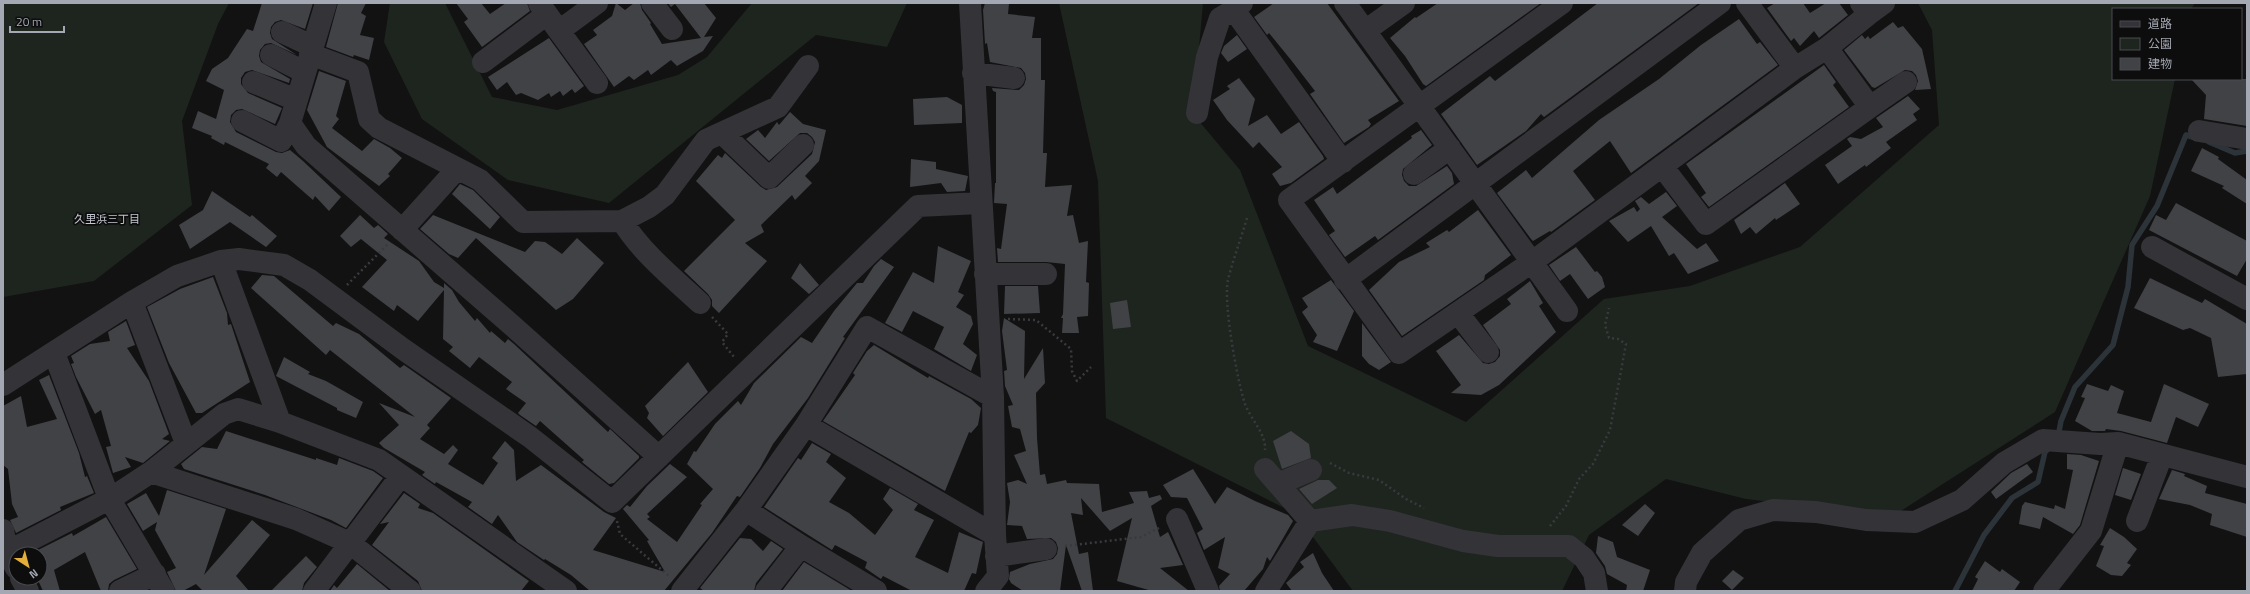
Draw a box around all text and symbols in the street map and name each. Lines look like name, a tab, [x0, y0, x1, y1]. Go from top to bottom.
scale bar	[10, 8, 64, 34]
legend	[2112, 8, 2242, 80]
text: 20 m	[16, 12, 42, 31]
text: 道路	[2148, 14, 2172, 33]
text: 公園	[2148, 34, 2172, 53]
text: 建物	[2148, 54, 2172, 73]
district label: 久里浜三丁目	[74, 211, 140, 227]
north arrow	[8, 546, 48, 586]
text: N	[26, 565, 42, 583]

